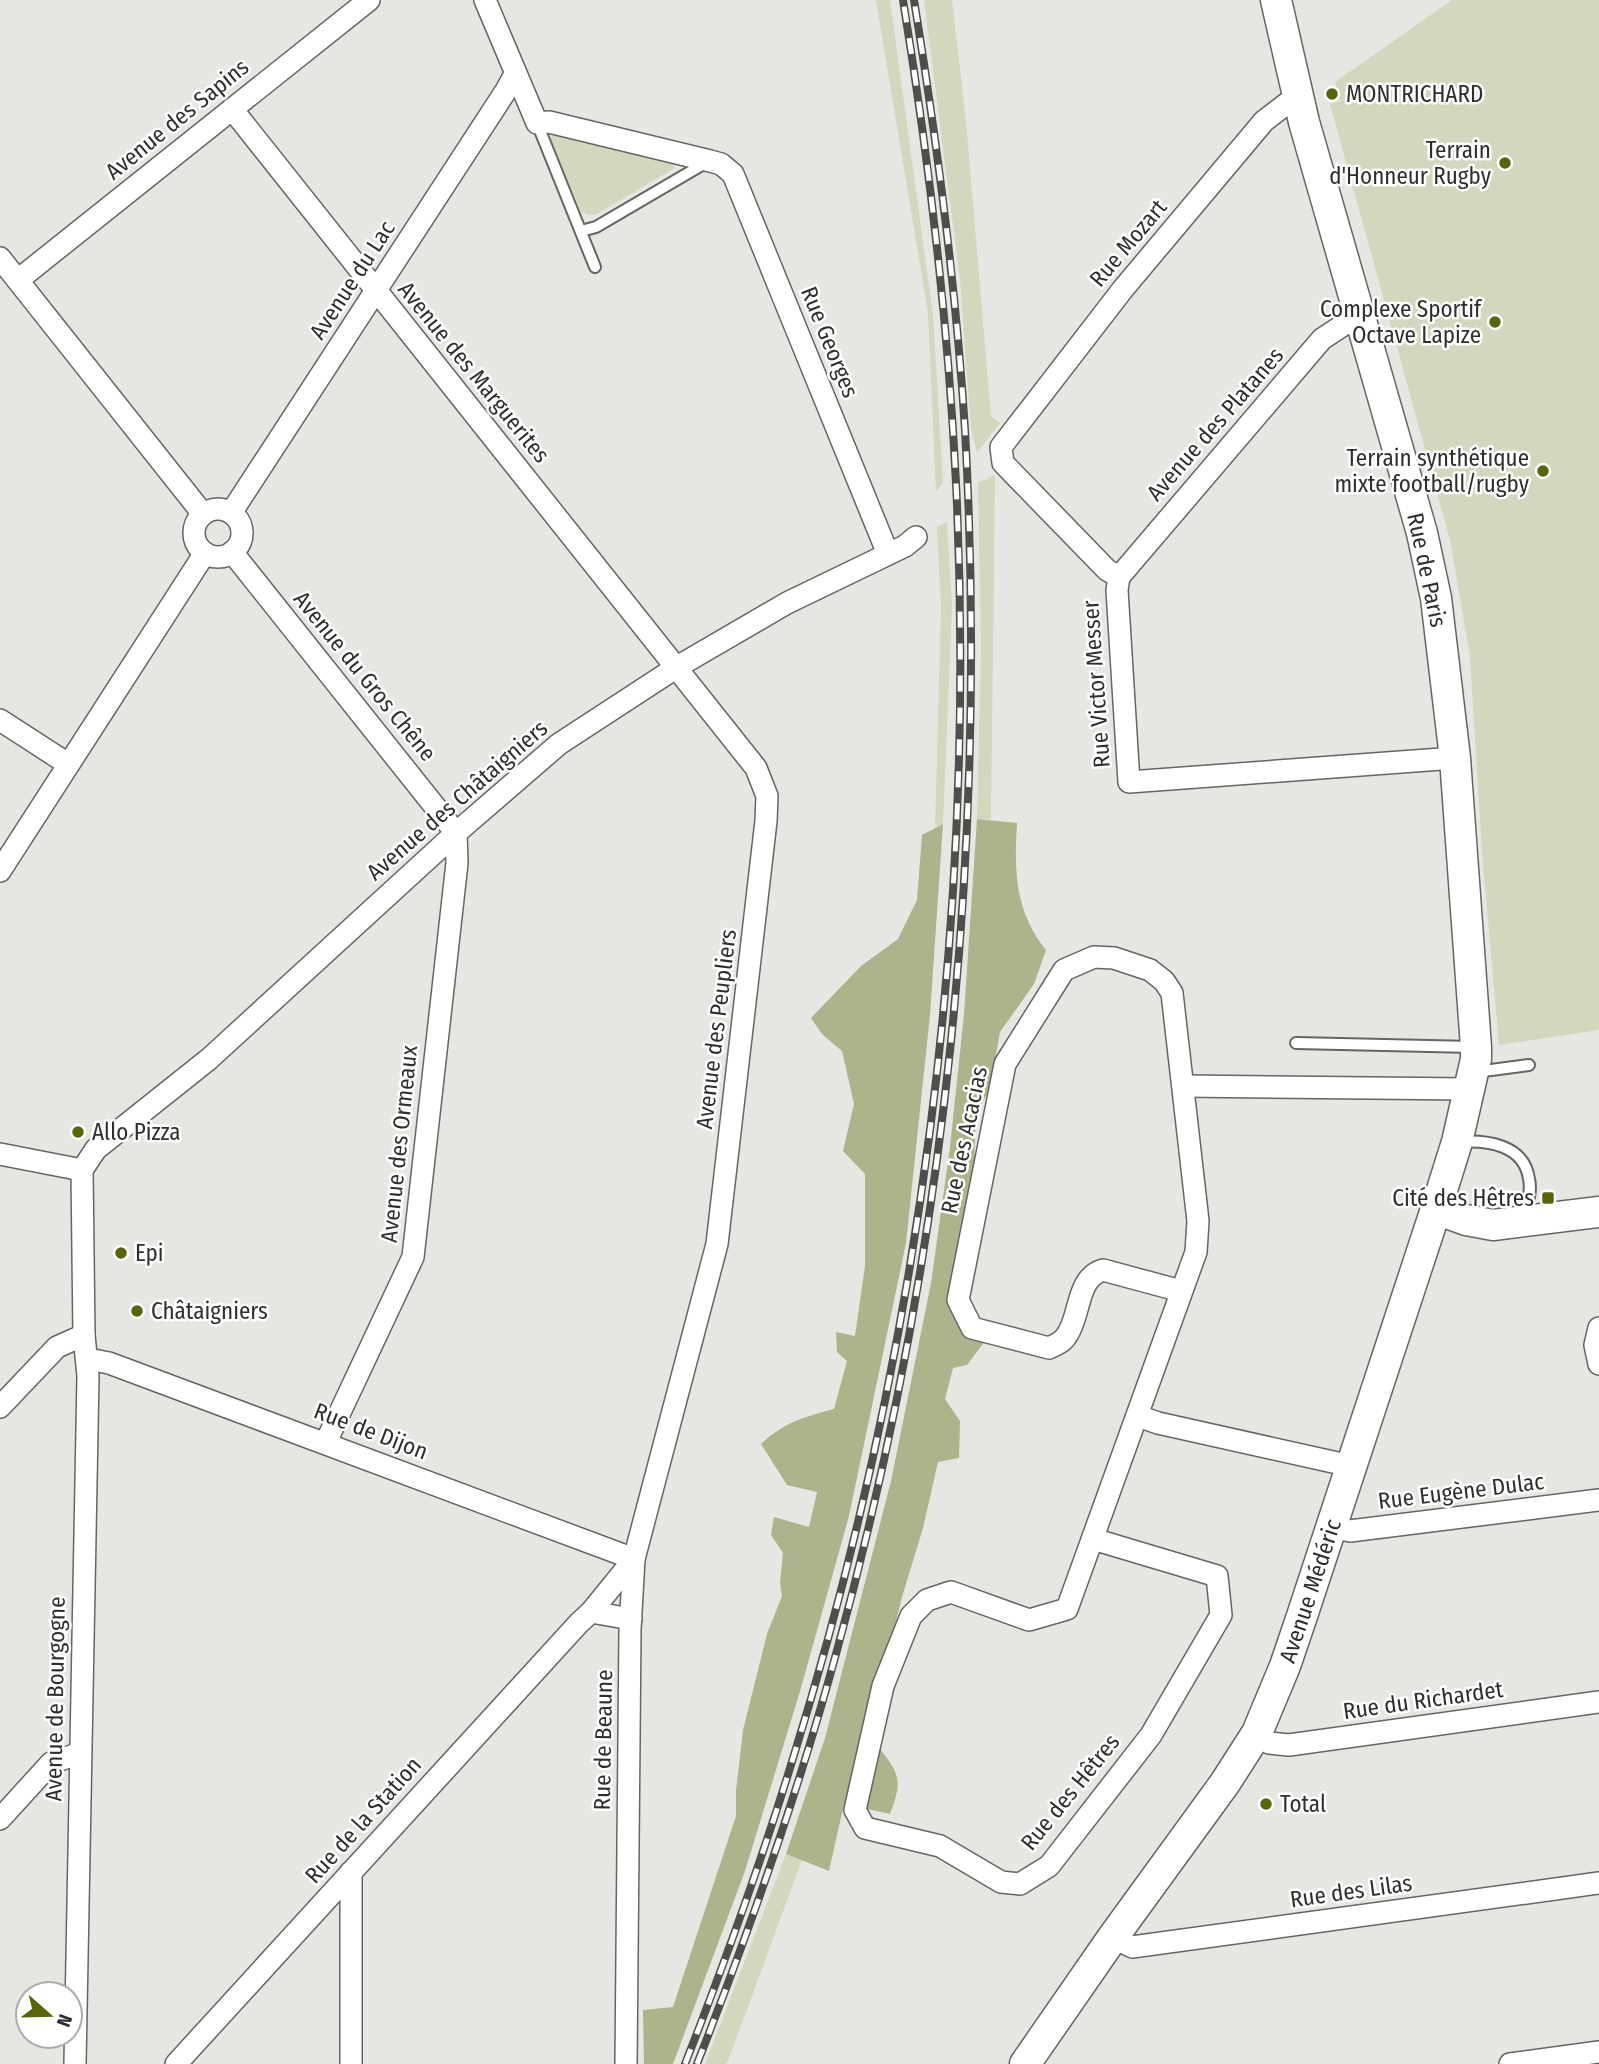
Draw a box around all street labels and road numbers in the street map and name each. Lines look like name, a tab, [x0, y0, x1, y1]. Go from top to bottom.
street label: Avenue des Sapins	[100, 53, 254, 185]
street label: Rue Mozart	[1083, 193, 1173, 292]
street label: Avenue du Lac	[303, 215, 401, 344]
street label: Avenue des Marguerites	[392, 276, 556, 468]
street label: Rue Georges	[795, 282, 865, 402]
street label: Avenue des Platanes	[1141, 341, 1289, 507]
street label: Rue de Paris	[1401, 510, 1453, 630]
street label: Avenue du Gros Chêne	[288, 585, 442, 767]
street label: Rue Victor Messer	[1076, 599, 1116, 769]
street label: Avenue des Châtaigniers	[361, 714, 553, 886]
street label: Avenue des Peupliers	[690, 927, 742, 1131]
street label: Avenue des Ormeaux	[375, 1044, 423, 1244]
street label: Rue des Acacias	[935, 1064, 993, 1216]
street label: Rue de Dijon	[310, 1396, 432, 1466]
street label: Rue Eugène Dulac	[1376, 1467, 1546, 1515]
street label: Avenue Médéric	[1273, 1515, 1347, 1666]
street label: Avenue de Bourgogne	[39, 1596, 71, 1802]
street label: Rue de Beaune	[588, 1669, 618, 1811]
street label: Rue du Richardet	[1341, 1675, 1505, 1725]
street label: Rue des Hêtres	[1015, 1728, 1126, 1856]
street label: Rue de la Station	[299, 1751, 427, 1889]
street label: Rue des Lilas	[1288, 1869, 1414, 1913]

